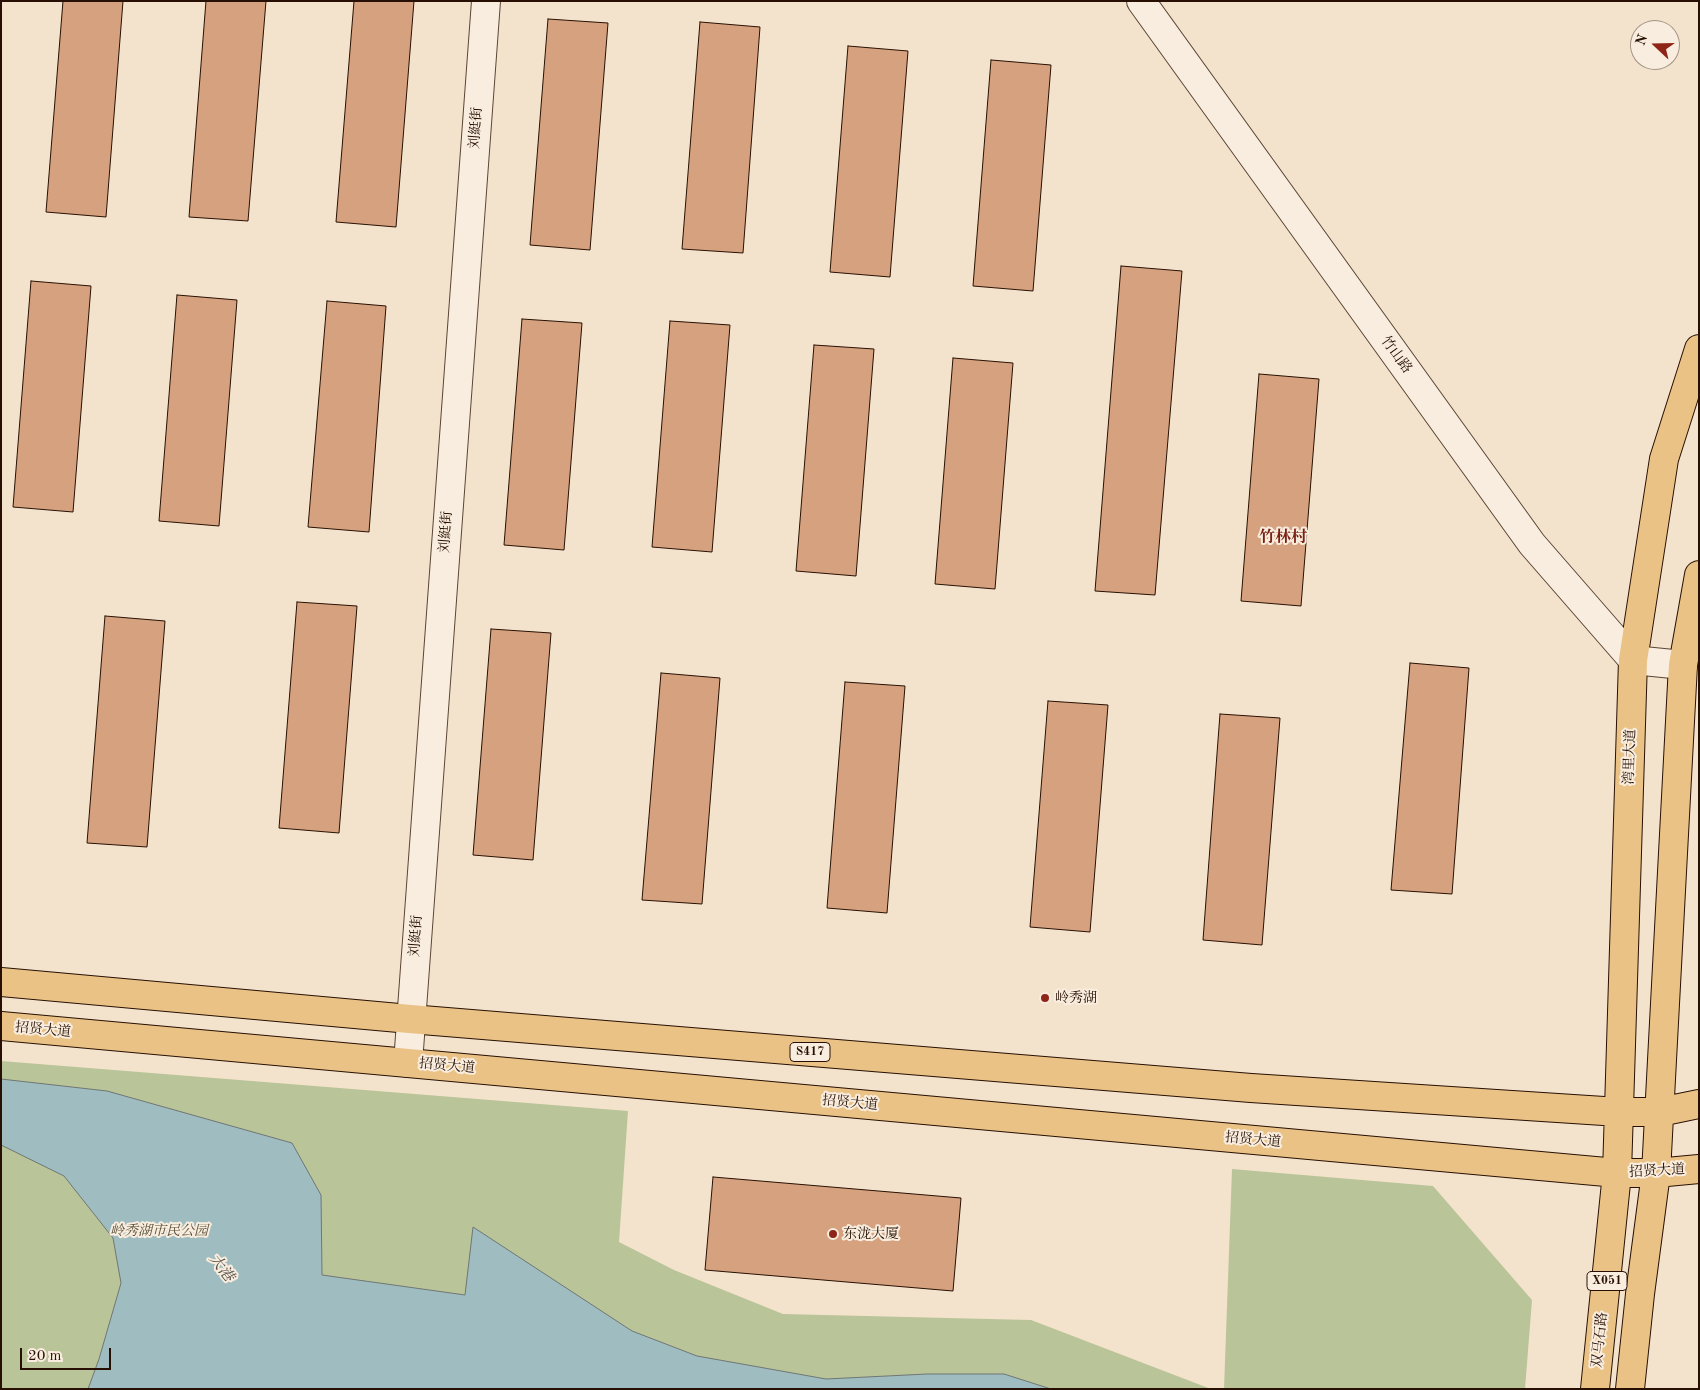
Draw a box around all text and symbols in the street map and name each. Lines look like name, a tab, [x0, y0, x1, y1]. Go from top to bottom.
north arrow	[1630, 20, 1680, 70]
text: N	[1633, 32, 1650, 47]
street label: 刘綎街	[466, 106, 486, 150]
street label: 竹山路	[1377, 333, 1415, 377]
street label: 刘綎街	[436, 510, 456, 554]
district label: 竹林村	[1259, 528, 1307, 548]
street label: 湾里大道	[1621, 729, 1639, 785]
street label: 刘綎街	[406, 914, 426, 958]
place label: 岭秀湖	[1055, 990, 1097, 1006]
marker: 岭秀湖	[1039, 992, 1051, 1004]
street label: 招贤大道	[14, 1019, 72, 1041]
road number: S417	[790, 1042, 830, 1062]
street label: 招贤大道	[418, 1055, 476, 1077]
street label: 招贤大道	[821, 1092, 879, 1114]
street label: 招贤大道	[1224, 1129, 1282, 1151]
street label: 招贤大道	[1629, 1161, 1685, 1181]
park label: 岭秀湖市民公园	[110, 1223, 208, 1239]
place label: 东泷大厦	[843, 1226, 899, 1242]
marker: 东泷大厦	[827, 1228, 839, 1240]
water label: 大港	[205, 1251, 237, 1285]
road number: X051	[1587, 1272, 1627, 1290]
street label: 双马石路	[1589, 1311, 1611, 1369]
scale bar	[22, 1338, 114, 1370]
text: 20 m	[28, 1349, 62, 1364]

